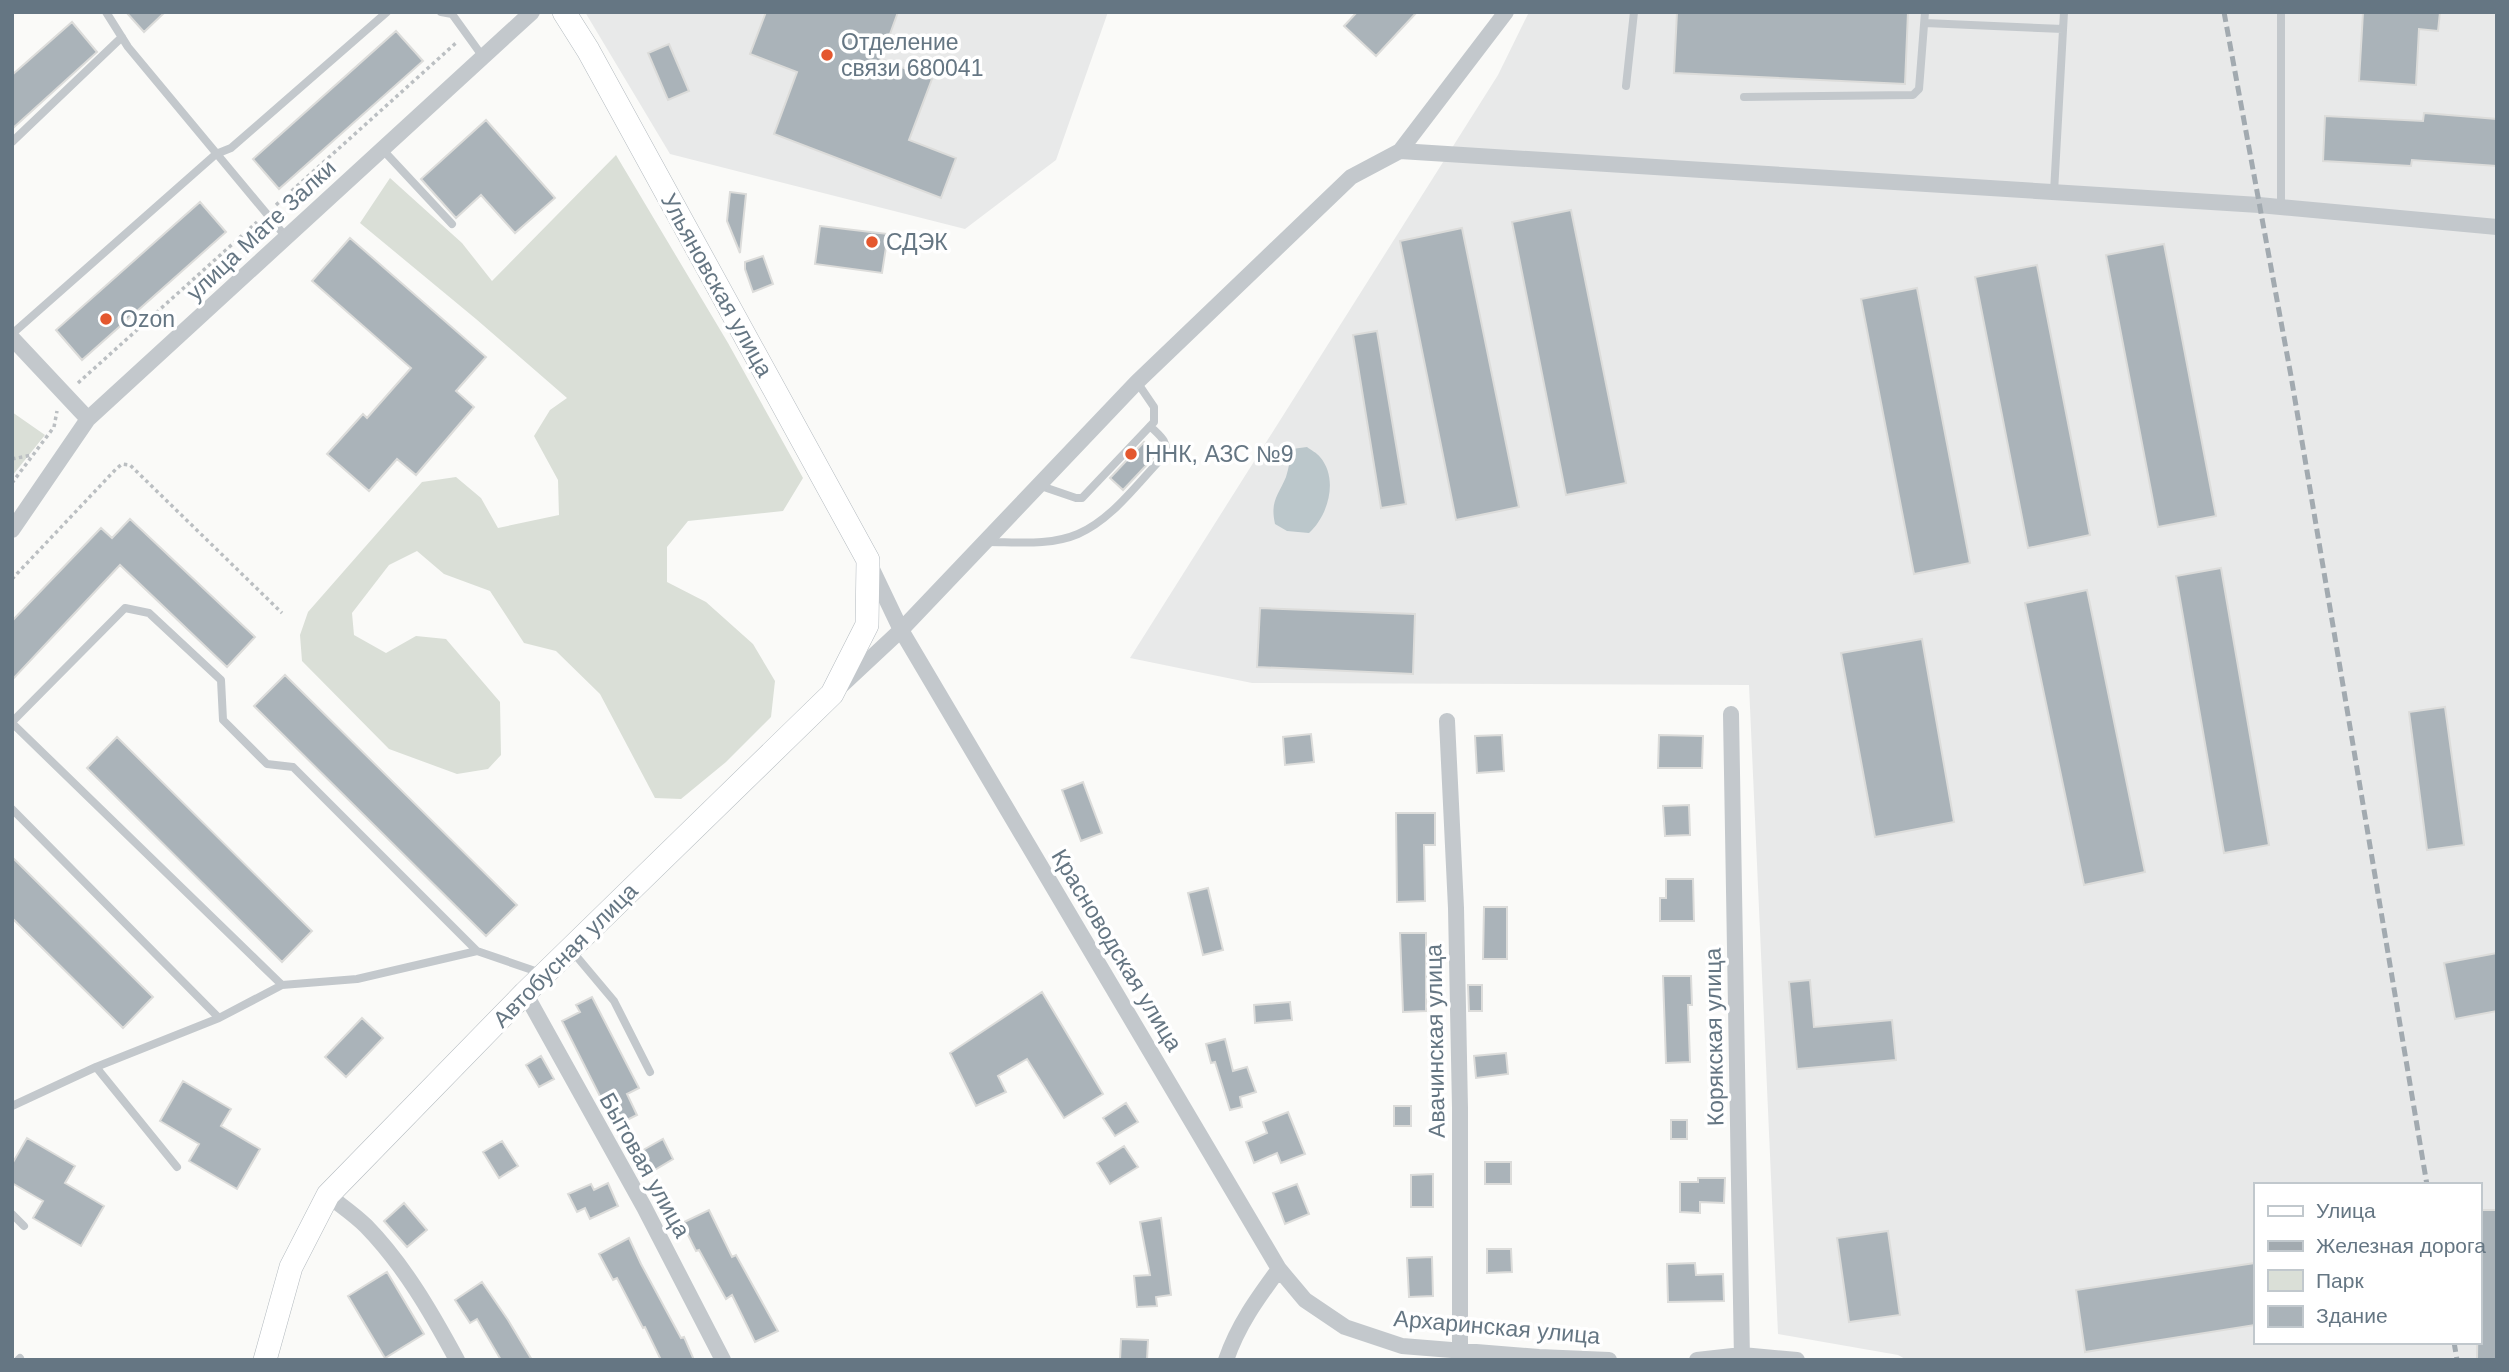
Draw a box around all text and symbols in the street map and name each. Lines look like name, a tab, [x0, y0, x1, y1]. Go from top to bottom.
place label: Отделение связи 680041	[841, 29, 983, 81]
marker: Отделение связи 680041	[819, 47, 835, 63]
street label: улица Мате Залки	[181, 154, 341, 306]
street label: Ульяновская улица	[656, 189, 778, 381]
place label: СДЭК	[886, 229, 948, 255]
marker: СДЭК	[864, 234, 880, 250]
place label: Ozon	[120, 306, 175, 332]
marker: Ozon	[98, 311, 114, 327]
place label: ННК, АЗС №9	[1145, 441, 1294, 467]
marker: ННК, АЗС №9	[1123, 446, 1139, 462]
street label: Красноводская улица	[1046, 844, 1188, 1056]
street label: Автобусная улица	[488, 877, 643, 1032]
street label: Авачинская улица	[1420, 944, 1450, 1138]
street label: Корякская улица	[1699, 947, 1729, 1126]
street label: Бытовая улица	[594, 1088, 696, 1242]
legend	[2254, 1183, 2481, 1344]
text: Улица	[2316, 1199, 2376, 1222]
text: Железная дорога	[2316, 1234, 2486, 1257]
text: Парк	[2316, 1269, 2364, 1292]
text: Здание	[2316, 1304, 2388, 1327]
street label: Архаринская улица	[1393, 1305, 1602, 1349]

